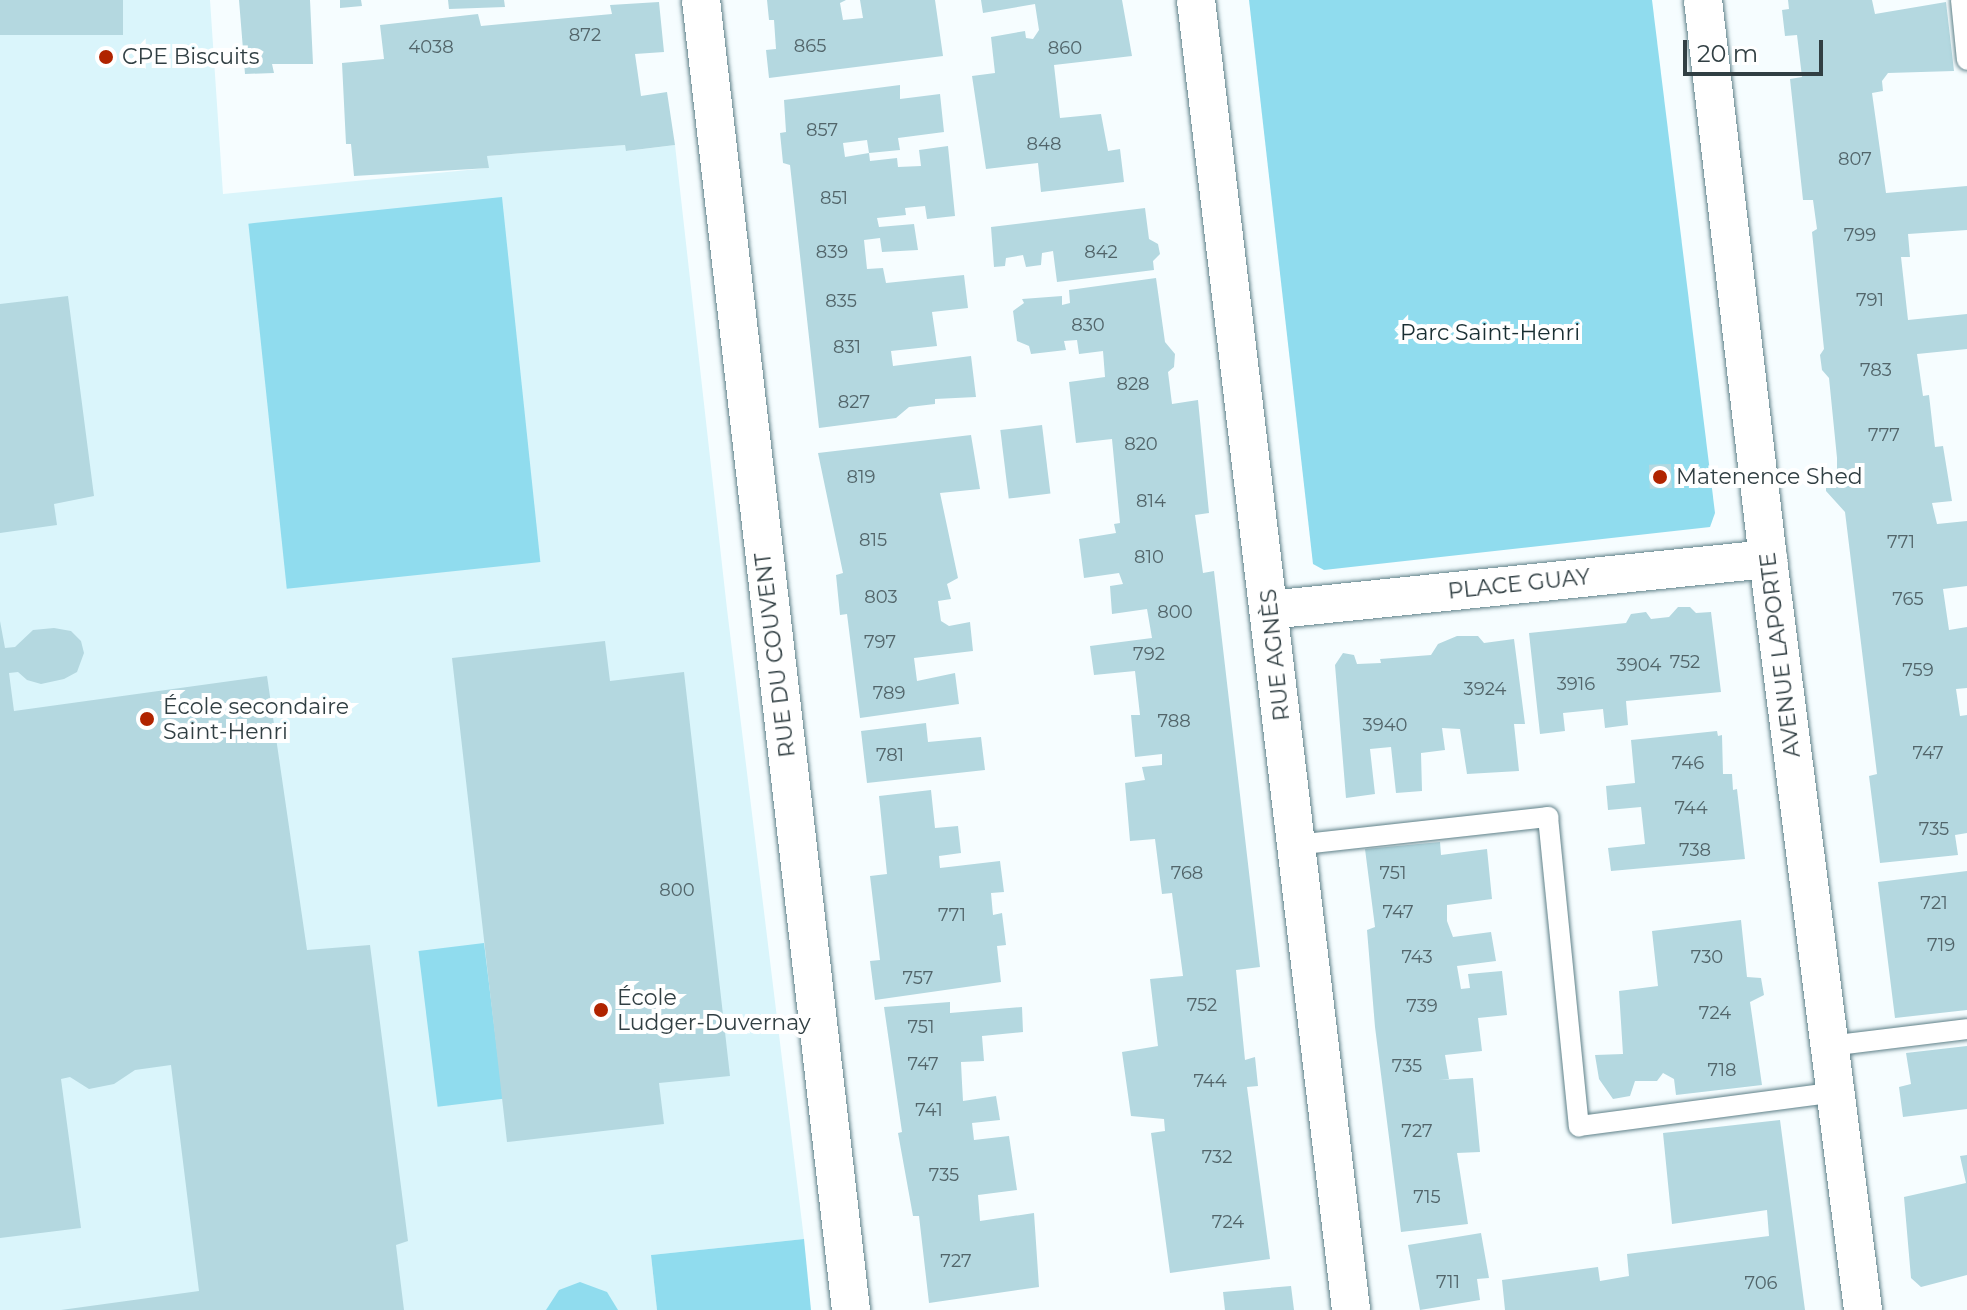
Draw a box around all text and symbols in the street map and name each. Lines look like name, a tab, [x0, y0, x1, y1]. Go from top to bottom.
house number: 872	[569, 24, 601, 46]
scale bar	[1687, 24, 1827, 74]
house number: 865	[794, 35, 826, 57]
house number: 4038	[408, 36, 454, 58]
house number: 860	[1048, 37, 1082, 59]
text: 20 m	[1697, 39, 1758, 68]
place label: CPE Biscuits	[122, 44, 259, 70]
marker: CPE Biscuits	[97, 48, 115, 66]
house number: 857	[806, 119, 838, 141]
house number: 848	[1026, 133, 1062, 155]
house number: 807	[1838, 148, 1872, 170]
house number: 851	[820, 187, 848, 209]
house number: 799	[1844, 224, 1876, 246]
house number: 839	[816, 241, 848, 263]
house number: 842	[1084, 241, 1118, 263]
house number: 791	[1856, 289, 1884, 311]
house number: 835	[825, 290, 857, 312]
house number: 830	[1071, 314, 1105, 336]
park label: Parc Saint-Henri	[1400, 320, 1580, 346]
house number: 831	[833, 336, 861, 358]
house number: 783	[1860, 359, 1892, 381]
house number: 828	[1116, 373, 1150, 395]
house number: 827	[838, 391, 870, 413]
house number: 777	[1868, 424, 1900, 446]
house number: 820	[1124, 433, 1158, 455]
place label: Matenence Shed	[1676, 464, 1863, 490]
house number: 819	[847, 466, 875, 488]
marker: Matenence Shed	[1651, 468, 1669, 486]
house number: 814	[1136, 490, 1166, 512]
house number: 815	[859, 529, 887, 551]
house number: 771	[1887, 531, 1915, 553]
house number: 810	[1134, 546, 1164, 568]
street label: RUE DU COUVENT	[749, 551, 801, 759]
street label: AVENUE LAPORTE	[1754, 551, 1806, 759]
street label: PLACE GUAY	[1447, 563, 1591, 605]
house number: 803	[864, 586, 898, 608]
street label: RUE AGNÈS	[1255, 588, 1295, 722]
house number: 765	[1892, 588, 1924, 610]
house number: 800	[1157, 601, 1193, 623]
house number: 797	[864, 631, 896, 653]
house number: 792	[1133, 643, 1165, 665]
house number: 752	[1670, 651, 1700, 673]
house number: 3904	[1617, 654, 1661, 676]
house number: 759	[1902, 659, 1934, 681]
house number: 3916	[1557, 673, 1595, 695]
house number: 3924	[1464, 678, 1506, 700]
house number: 789	[873, 682, 905, 704]
place label: École secondaire Saint-Henri	[163, 693, 349, 744]
marker: École secondaire Saint-Henri	[138, 710, 156, 728]
house number: 788	[1157, 710, 1191, 732]
house number: 3940	[1363, 714, 1407, 736]
house number: 747	[1912, 742, 1944, 764]
house number: 781	[876, 744, 904, 766]
house number: 746	[1672, 752, 1704, 774]
house number: 744	[1674, 797, 1708, 819]
house number: 735	[1919, 818, 1949, 840]
house number: 738	[1679, 839, 1711, 861]
house number: 768	[1171, 862, 1203, 884]
house number: 751	[1380, 862, 1406, 884]
house number: 800	[659, 879, 695, 901]
house number: 721	[1920, 892, 1948, 914]
house number: 747	[1382, 901, 1414, 923]
house number: 771	[938, 904, 966, 926]
house number: 719	[1927, 934, 1955, 956]
house number: 743	[1401, 946, 1433, 968]
house number: 730	[1691, 946, 1723, 968]
house number: 757	[903, 967, 933, 989]
place label: École Ludger-Duvernay	[617, 984, 811, 1036]
house number: 752	[1187, 994, 1217, 1016]
house number: 739	[1406, 995, 1438, 1017]
marker: École Ludger-Duvernay	[592, 1001, 610, 1019]
house number: 724	[1699, 1002, 1731, 1024]
house number: 751	[908, 1016, 934, 1038]
house number: 747	[907, 1053, 939, 1075]
house number: 735	[1392, 1055, 1422, 1077]
house number: 718	[1708, 1059, 1736, 1081]
house number: 744	[1193, 1070, 1227, 1092]
house number: 741	[915, 1099, 943, 1121]
house number: 727	[1401, 1120, 1433, 1142]
house number: 732	[1202, 1146, 1232, 1168]
house number: 735	[929, 1164, 959, 1186]
house number: 715	[1413, 1186, 1441, 1208]
house number: 724	[1212, 1211, 1244, 1233]
house number: 727	[940, 1250, 972, 1272]
house number: 711	[1436, 1271, 1460, 1293]
house number: 706	[1744, 1272, 1778, 1294]

